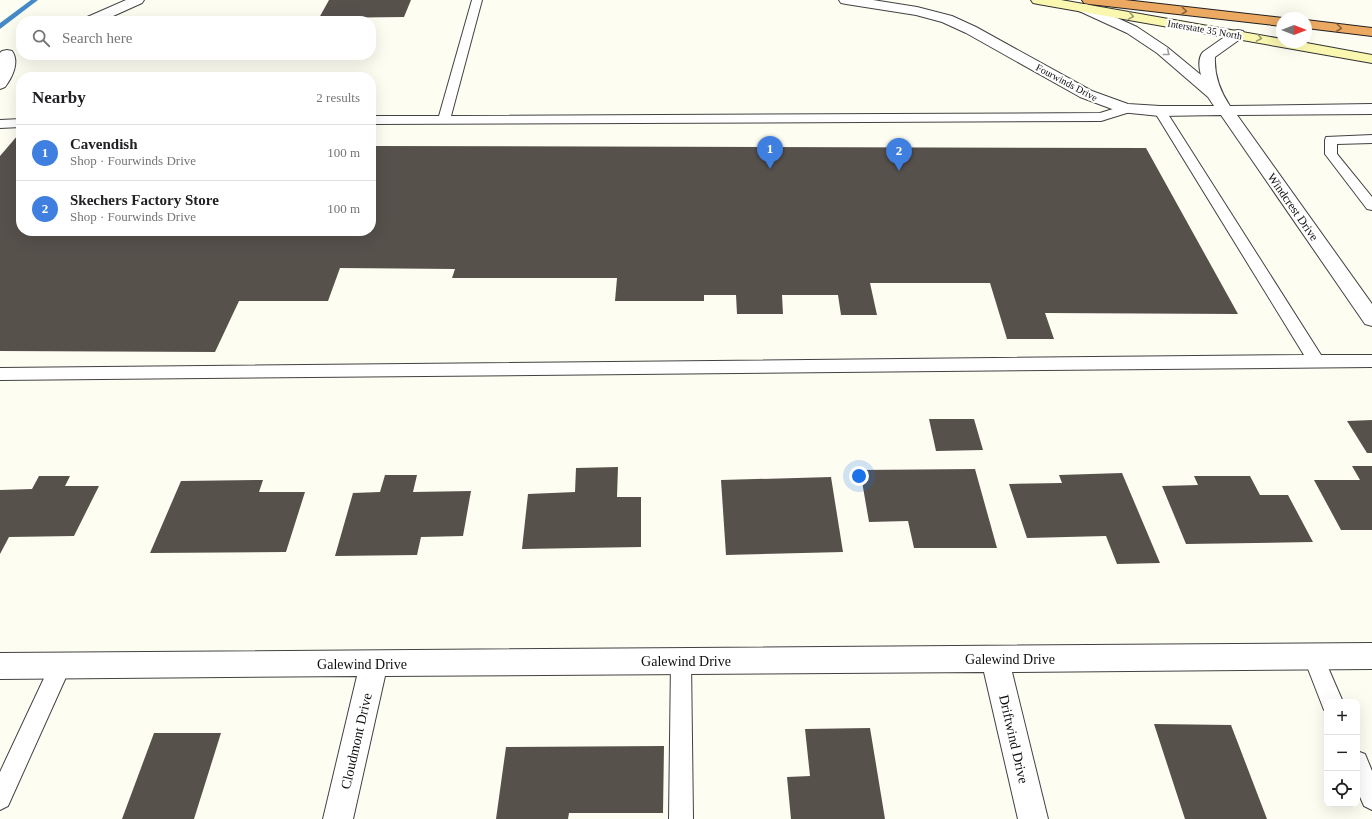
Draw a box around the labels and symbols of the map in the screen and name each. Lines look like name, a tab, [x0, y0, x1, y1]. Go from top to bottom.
one-way arrow	[1181, 6, 1187, 15]
one-way arrow	[1128, 11, 1134, 20]
north arrow	[1276, 12, 1312, 48]
street label: Interstate 35 North	[1167, 18, 1243, 41]
one-way arrow	[1336, 23, 1342, 32]
one-way arrow	[1256, 34, 1263, 42]
one-way arrow	[1163, 49, 1170, 56]
street label: Fourwinds Drive	[1034, 62, 1100, 104]
pin: 1	[757, 136, 783, 169]
pin: 2	[886, 138, 912, 171]
street label: Windcrest Drive	[1265, 171, 1321, 243]
your location	[849, 466, 869, 486]
street label: Galewind Drive	[965, 652, 1055, 667]
street label: Galewind Drive	[641, 654, 731, 669]
street label: Galewind Drive	[317, 657, 407, 672]
street label: Cloudmont Drive	[338, 691, 375, 791]
street label: Driftwind Drive	[996, 693, 1031, 785]

